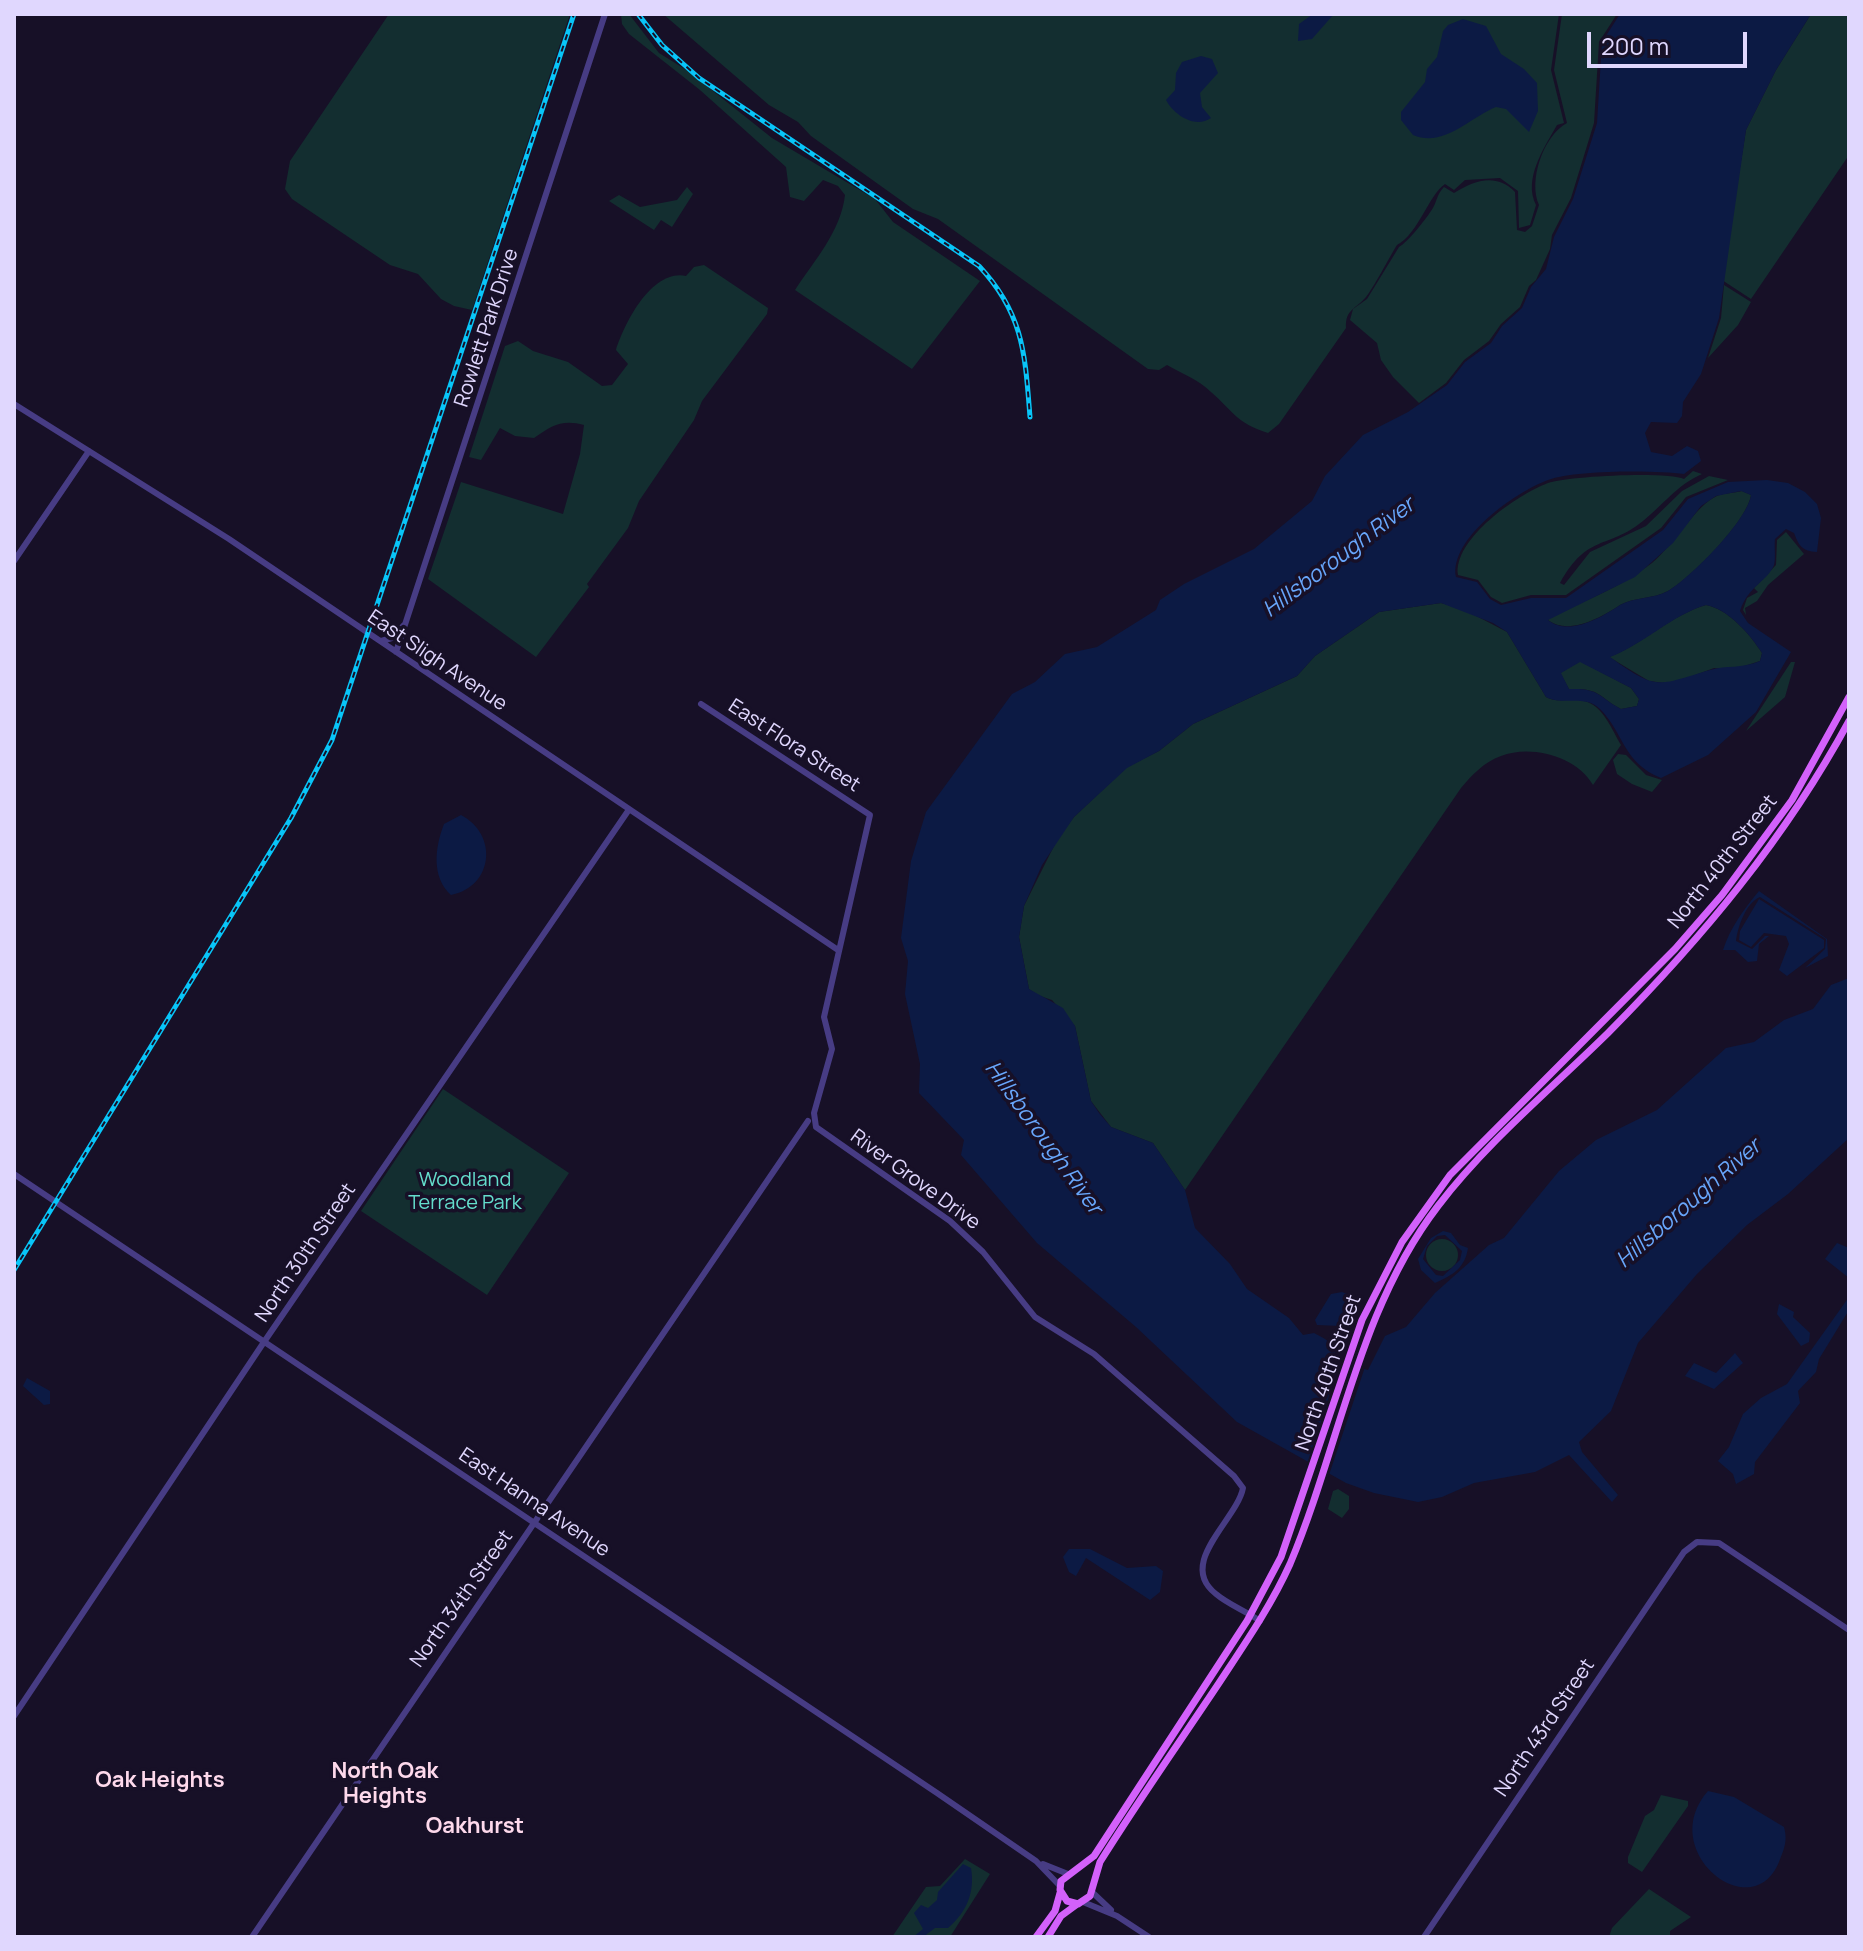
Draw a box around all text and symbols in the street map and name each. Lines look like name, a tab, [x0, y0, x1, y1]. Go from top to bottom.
scale bar	[1591, 16, 1751, 66]
text: 200 m	[1601, 29, 1669, 62]
street label: Rowlett Park Drive	[450, 246, 524, 410]
water label: Hillsborough River	[1258, 492, 1420, 624]
street label: East Sligh Avenue	[363, 606, 511, 716]
street label: East Flora Street	[724, 694, 864, 798]
street label: North 40th Street	[1663, 790, 1783, 934]
water label: Hillsborough River	[979, 1056, 1107, 1220]
street label: River Grove Drive	[845, 1125, 985, 1235]
water label: Hillsborough River	[1611, 1134, 1767, 1274]
park label: Woodland Terrace Park	[408, 1168, 522, 1215]
street label: North 30th Street	[251, 1179, 361, 1327]
street label: North 40th Street	[1291, 1292, 1367, 1454]
street label: East Hanna Avenue	[454, 1444, 614, 1562]
street label: North 34th Street	[406, 1526, 518, 1672]
street label: North 43rd Street	[1490, 1655, 1600, 1801]
district label: North Oak Heights	[332, 1759, 438, 1810]
district label: Oak Heights	[95, 1768, 225, 1794]
district label: Oakhurst	[426, 1814, 524, 1840]

